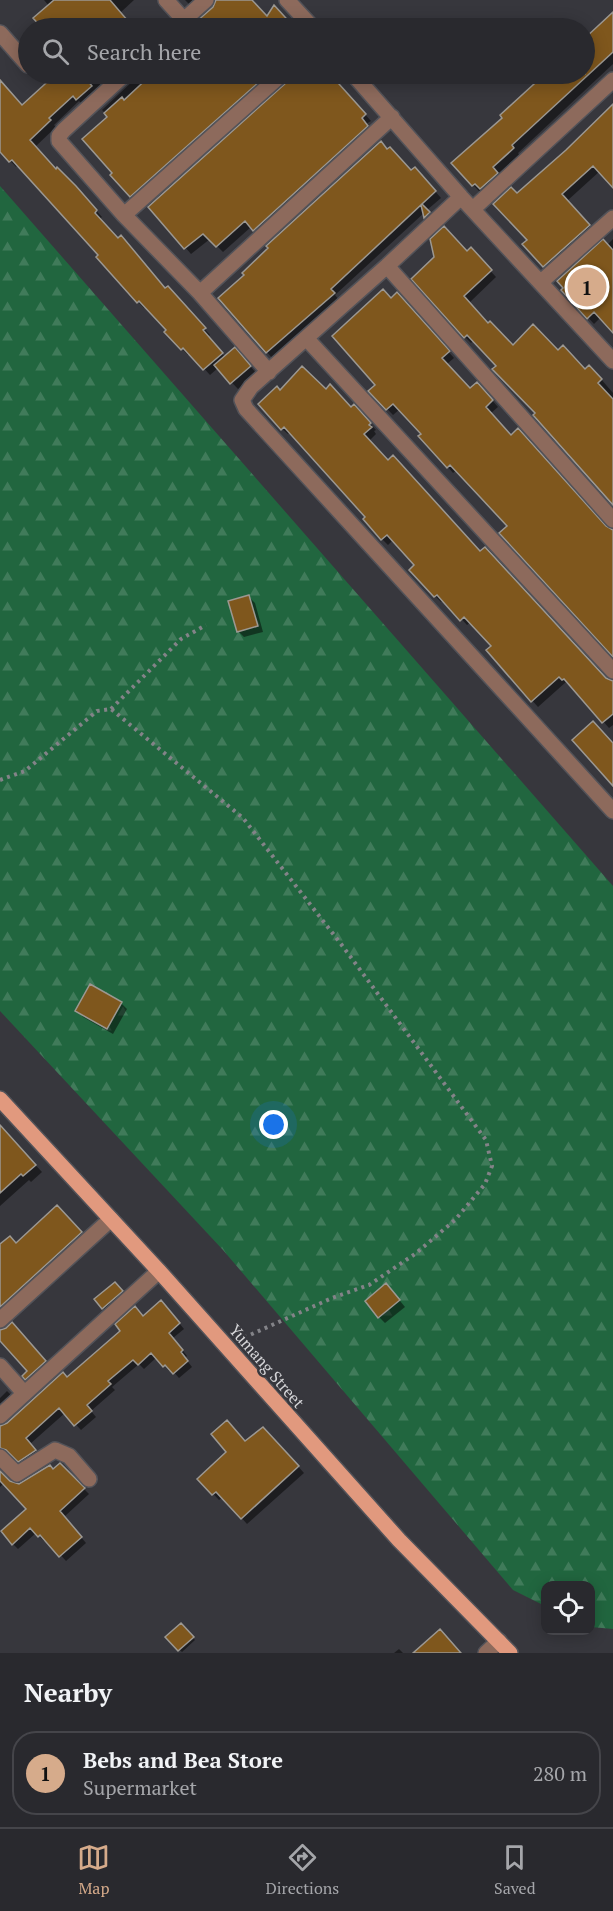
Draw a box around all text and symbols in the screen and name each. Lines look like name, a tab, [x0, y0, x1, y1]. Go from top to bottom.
search box	[18, 18, 595, 84]
icon: search	[39, 35, 72, 68]
text: Search here	[87, 37, 201, 66]
pin: 1	[568, 264, 606, 310]
your location	[259, 1110, 288, 1139]
street label: Yumang Street	[224, 1319, 310, 1413]
map controls	[541, 1581, 595, 1635]
button: locate	[541, 1581, 595, 1635]
text: Nearby	[24, 1675, 112, 1709]
text: Bebs and Bea Store	[83, 1745, 283, 1774]
text: 1	[40, 1760, 51, 1787]
text: 280 m	[533, 1760, 587, 1787]
text: Supermarket	[83, 1774, 197, 1801]
tab: Map	[77, 1841, 110, 1899]
tab: Directions	[265, 1841, 339, 1899]
tab: Saved	[494, 1841, 536, 1899]

